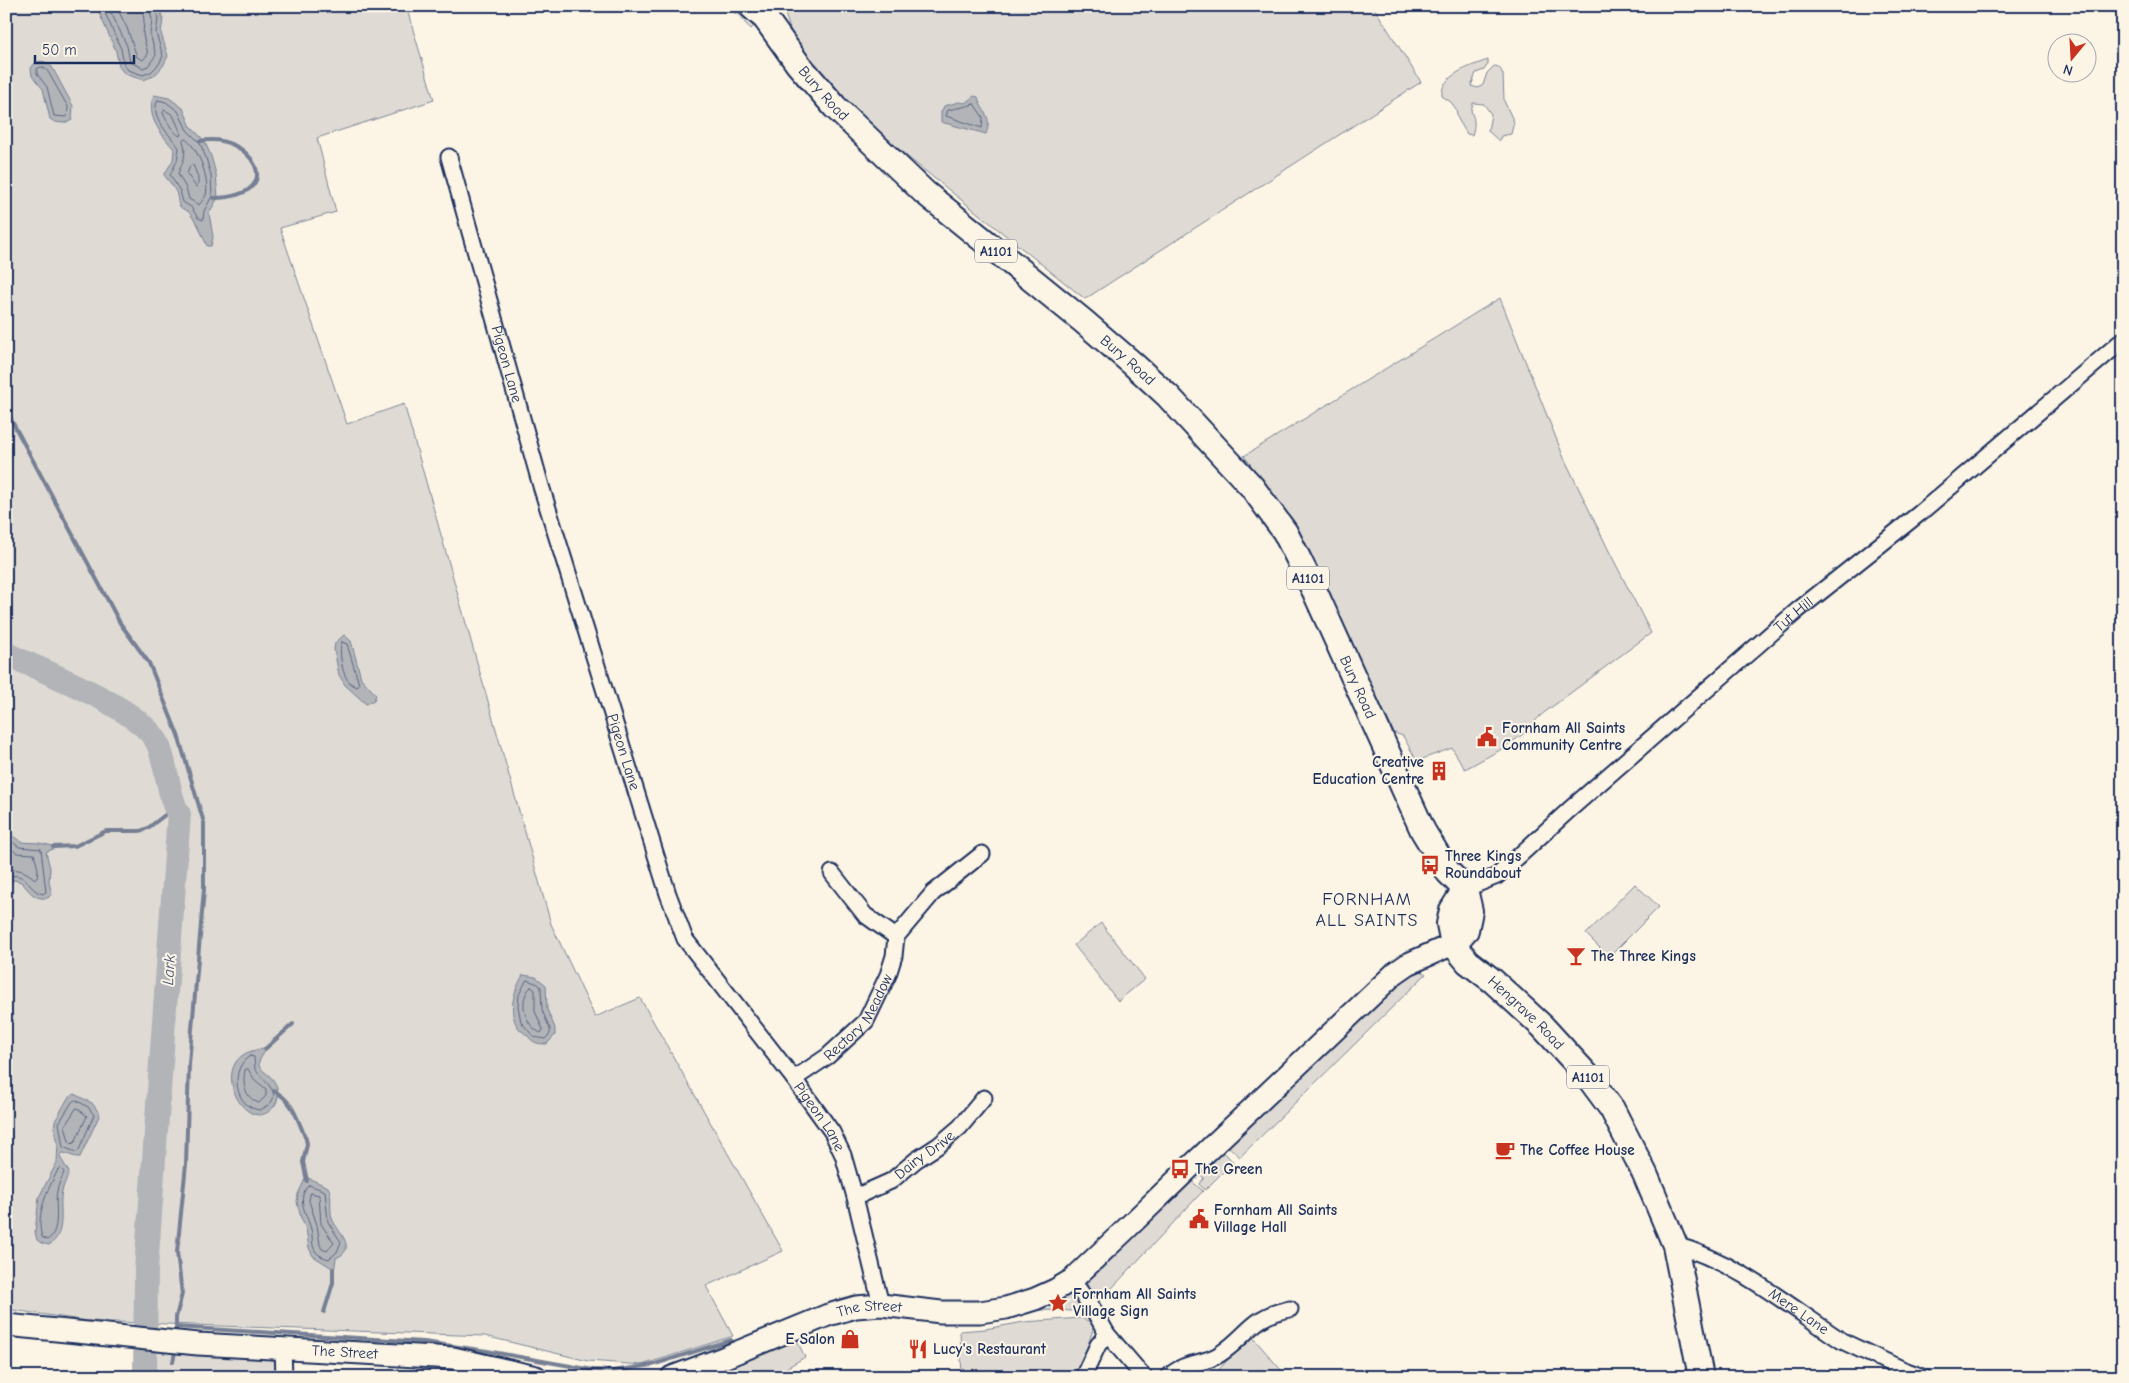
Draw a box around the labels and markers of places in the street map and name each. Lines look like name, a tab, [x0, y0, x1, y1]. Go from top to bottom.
place label: Fornham All Saints Community Centre	[1502, 719, 1625, 754]
public building icon: Fornham All Saints Community Centre	[1476, 726, 1498, 748]
place label: Creative Education Centre	[1313, 753, 1424, 788]
building icon: Creative Education Centre	[1428, 760, 1450, 782]
place label: Three Kings Roundabout	[1445, 847, 1522, 882]
bus stop icon: Three Kings Roundabout	[1419, 854, 1441, 876]
bar icon: The Three Kings	[1565, 945, 1587, 967]
place label: The Three Kings	[1591, 947, 1696, 965]
cafe icon: The Coffee House	[1494, 1139, 1516, 1161]
place label: The Coffee House	[1520, 1141, 1635, 1159]
bus stop icon: The Green	[1169, 1158, 1191, 1180]
place label: The Green	[1195, 1160, 1263, 1178]
place label: Fornham All Saints Village Hall	[1214, 1201, 1337, 1236]
public building icon: Fornham All Saints Village Hall	[1188, 1208, 1210, 1230]
place label: Fornham All Saints Village Sign	[1073, 1285, 1196, 1320]
place icon: Fornham All Saints Village Sign	[1047, 1292, 1069, 1314]
shop icon: E Salon	[839, 1328, 861, 1350]
place label: E Salon	[786, 1330, 835, 1348]
restaurant icon: Lucy's Restaurant	[907, 1338, 929, 1360]
place label: Lucy's Restaurant	[933, 1340, 1047, 1358]

